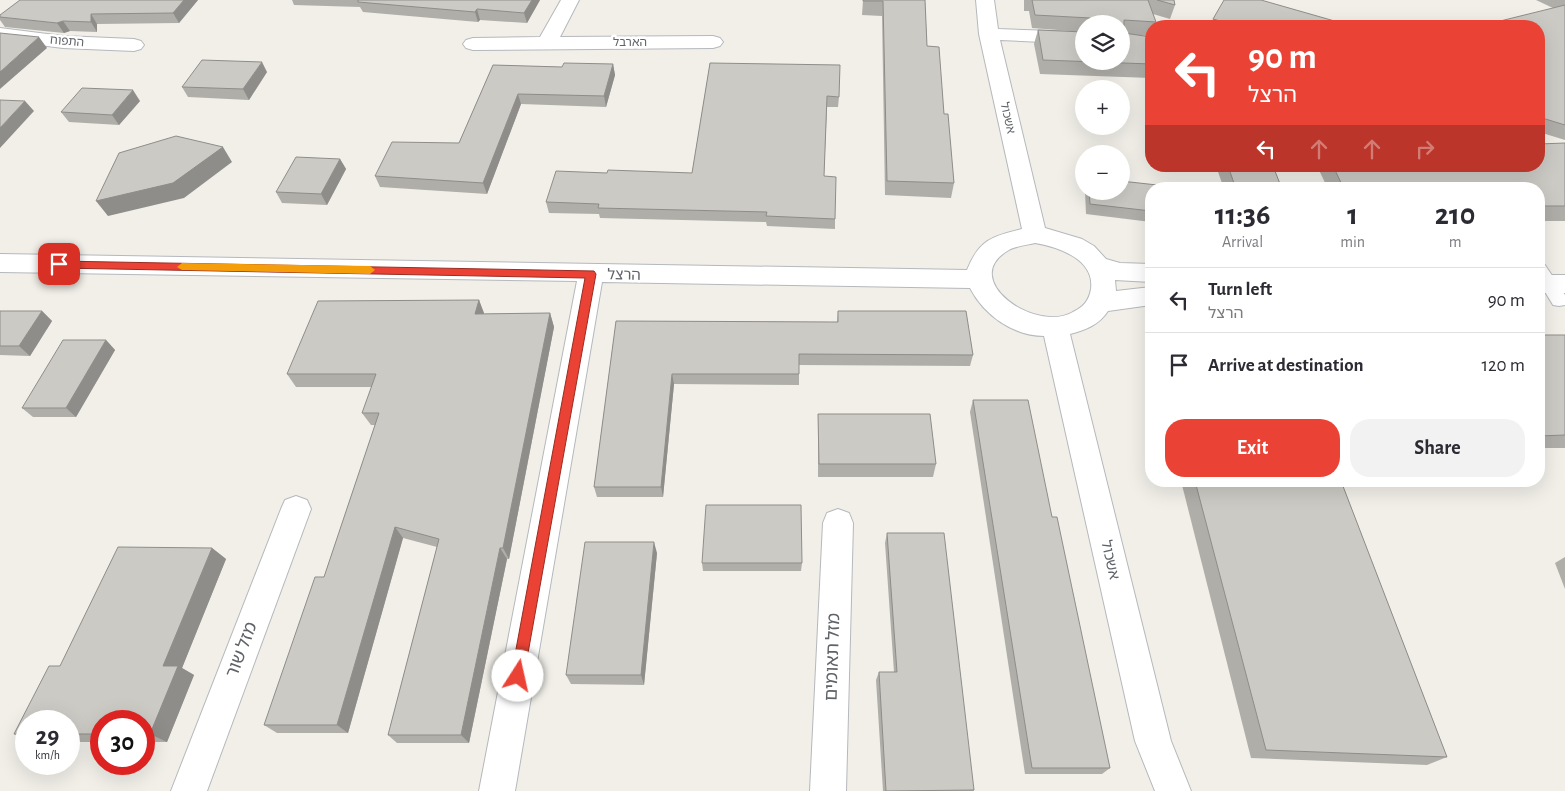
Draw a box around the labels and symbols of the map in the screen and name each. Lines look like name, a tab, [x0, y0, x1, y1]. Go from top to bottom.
street label: התפוח	[49, 34, 85, 48]
street label: הארבל	[613, 36, 647, 48]
street label: אשכול	[999, 101, 1018, 135]
pin	[38, 243, 80, 285]
street label: הרצל	[607, 267, 641, 283]
street label: אשכול	[1098, 539, 1122, 581]
street label: מזל תאומים	[821, 612, 844, 701]
street label: מזל שור	[222, 619, 261, 680]
position arrow	[491, 649, 543, 701]
speed limit sign: 30	[90, 710, 155, 775]

